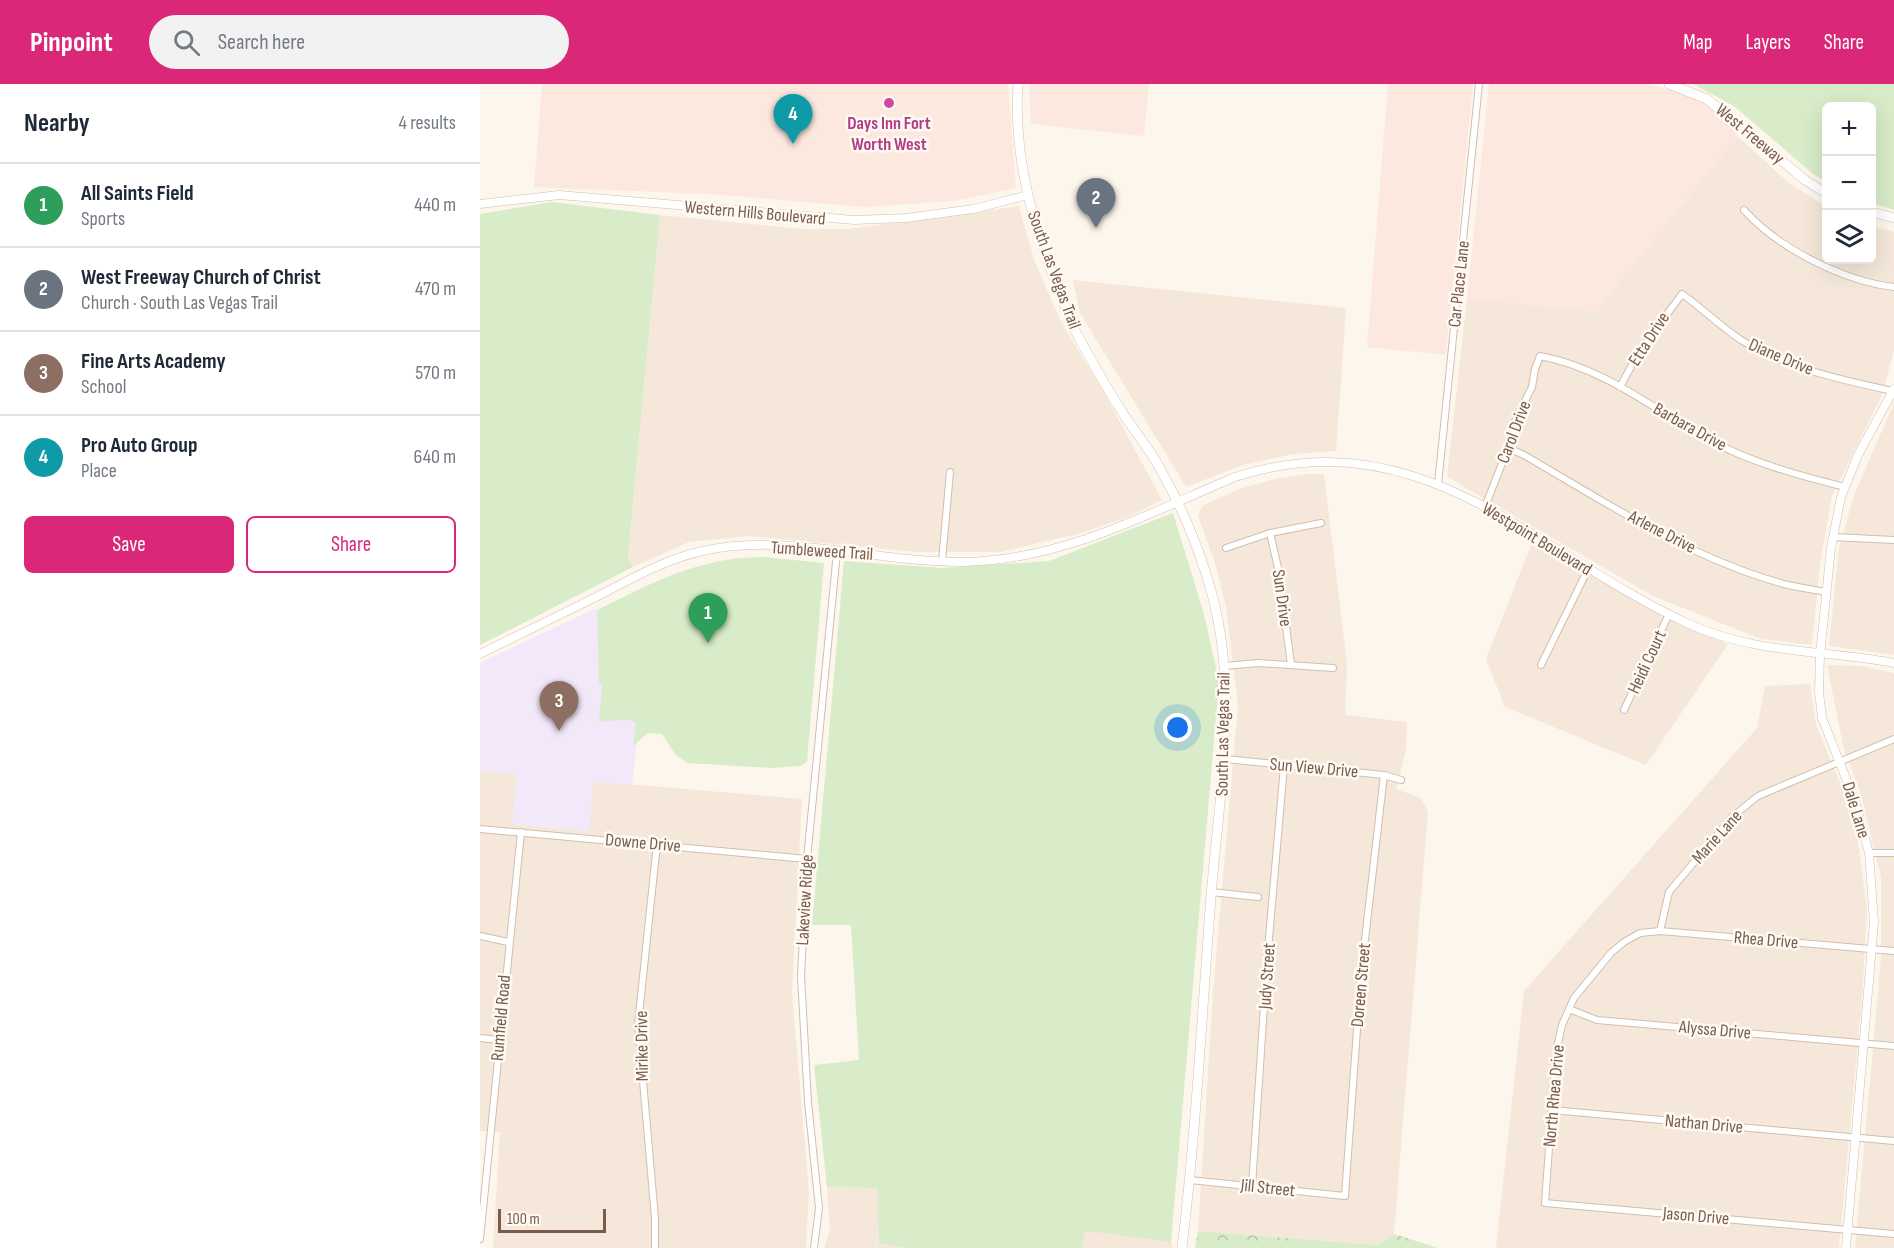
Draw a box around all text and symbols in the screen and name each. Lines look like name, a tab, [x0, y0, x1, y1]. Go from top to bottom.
search box	[149, 15, 569, 69]
text: Pinpoint	[30, 26, 113, 59]
icon: search	[170, 26, 203, 59]
text: Search here	[218, 29, 305, 56]
text: Map	[1683, 30, 1712, 55]
text: Layers	[1745, 30, 1791, 55]
text: Share	[1824, 30, 1864, 55]
pin: 4	[774, 94, 812, 144]
marker: Days Inn Fort Worth West	[882, 96, 896, 110]
street label: West Freeway	[1711, 99, 1789, 169]
map controls	[1822, 102, 1876, 264]
button: +	[1822, 102, 1876, 156]
text: Nearby	[24, 108, 90, 139]
text: 4 results	[399, 111, 456, 135]
place label: Days Inn Fort Worth West	[847, 113, 931, 155]
button: −	[1822, 156, 1876, 210]
pin: 2	[1076, 178, 1116, 228]
text: All Saints Field	[81, 180, 194, 207]
text: 1	[40, 193, 47, 217]
text: 440 m	[414, 193, 456, 217]
street label: Western Hills Boulevard	[684, 196, 826, 230]
text: Sports	[81, 207, 125, 231]
street label: South Las Vegas Trail	[1023, 208, 1085, 332]
button: layers	[1822, 210, 1876, 264]
street label: Car Place Lane	[1444, 240, 1474, 328]
text: West Freeway Church of Christ	[81, 264, 321, 291]
text: 2	[39, 277, 48, 301]
text: 470 m	[415, 277, 456, 301]
text: Church · South Las Vegas Trail	[81, 291, 278, 315]
street label: Etta Drive	[1624, 308, 1674, 370]
street label: Diane Drive	[1745, 334, 1817, 380]
text: Fine Arts Academy	[81, 348, 226, 375]
text: 3	[39, 361, 48, 385]
text: 570 m	[415, 361, 456, 385]
text: School	[81, 375, 126, 399]
street label: Carol Drive	[1492, 398, 1536, 466]
street label: Barbara Drive	[1650, 398, 1730, 456]
text: Pro Auto Group	[81, 432, 198, 459]
text: 4	[39, 445, 48, 469]
text: 640 m	[414, 445, 456, 469]
text: Place	[81, 459, 117, 483]
street label: Westpoint Boulevard	[1478, 498, 1596, 580]
street label: Arlene Drive	[1624, 506, 1699, 558]
button: Save	[24, 516, 234, 573]
button: Share	[246, 516, 456, 573]
street label: Tumbleweed Trail	[770, 537, 874, 565]
street label: Sun Drive	[1268, 568, 1296, 628]
pin: 1	[688, 594, 728, 643]
street label: Heidi Court	[1623, 626, 1671, 697]
street label: South Las Vegas Trail	[1211, 672, 1235, 796]
pin: 3	[540, 682, 578, 731]
your location	[1163, 713, 1192, 742]
street label: Sun View Drive	[1269, 754, 1359, 782]
street label: Dale Lane	[1838, 779, 1874, 841]
street label: Marie Lane	[1688, 806, 1746, 868]
street label: Downe Drive	[604, 829, 682, 857]
street label: Lakeview Ridge	[792, 854, 818, 946]
street label: Rhea Drive	[1733, 927, 1799, 953]
street label: Judy Street	[1254, 942, 1280, 1011]
street label: Doreen Street	[1347, 942, 1375, 1028]
street label: Rumfield Road	[487, 974, 515, 1062]
street label: Mirike Drive	[631, 1010, 653, 1082]
street label: Alyssa Drive	[1677, 1016, 1752, 1044]
street label: North Rhea Drive	[1539, 1044, 1569, 1148]
street label: Nathan Drive	[1664, 1110, 1744, 1138]
street label: Jill Street	[1239, 1175, 1297, 1201]
street label: Jason Drive	[1661, 1203, 1730, 1229]
scale bar	[498, 1206, 606, 1234]
text: 100 m	[507, 1210, 540, 1229]

